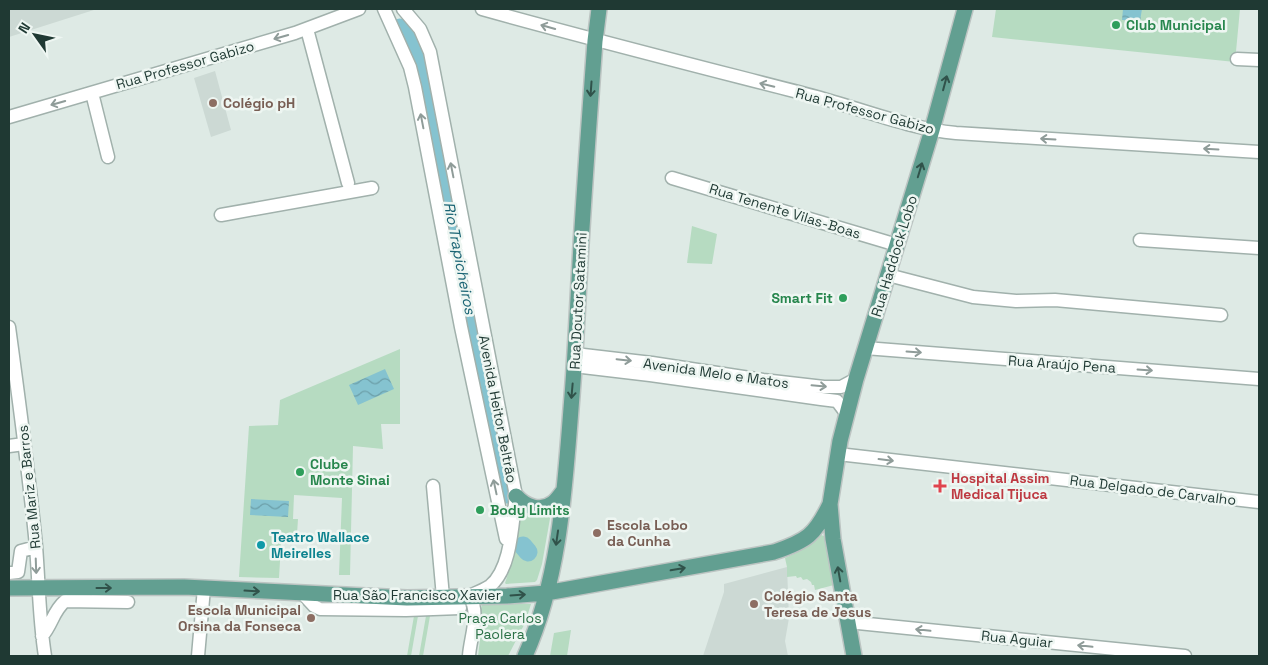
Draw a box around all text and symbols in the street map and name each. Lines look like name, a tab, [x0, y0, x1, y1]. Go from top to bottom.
north arrow	[10, 10, 60, 60]
place label: Club Municipal	[1126, 16, 1226, 34]
text: N	[14, 19, 34, 37]
marker: Club Municipal	[1110, 19, 1122, 31]
one-way arrow	[540, 22, 556, 32]
one-way arrow	[273, 33, 289, 43]
street label: Rua Professor Gabizo	[114, 37, 256, 93]
one-way arrow	[940, 75, 950, 91]
one-way arrow	[759, 79, 775, 89]
one-way arrow	[587, 81, 596, 97]
street label: Rua Professor Gabizo	[794, 84, 936, 138]
place label: Colégio pH	[223, 94, 295, 112]
marker: Colégio pH	[207, 97, 219, 109]
one-way arrow	[50, 98, 66, 108]
one-way arrow	[417, 114, 426, 130]
one-way arrow	[1041, 134, 1057, 143]
one-way arrow	[1203, 144, 1219, 153]
one-way arrow	[447, 162, 457, 178]
one-way arrow	[915, 163, 925, 179]
street label: Rua Tenente Vilas-Boas	[707, 179, 863, 243]
street label: Rua Haddock Lobo	[867, 193, 921, 319]
water label: Rio Trapicheiros	[440, 200, 480, 317]
street label: Rua Doutor Satamini	[565, 232, 591, 370]
place label: Smart Fit	[771, 289, 833, 307]
marker: Smart Fit	[837, 292, 849, 304]
street label: Avenida Heitor Beltrão	[475, 333, 521, 485]
one-way arrow	[905, 347, 921, 357]
street label: Rua Araújo Pena	[1008, 351, 1116, 377]
street label: Avenida Melo e Matos	[642, 354, 790, 392]
one-way arrow	[615, 355, 631, 365]
one-way arrow	[1137, 365, 1153, 375]
one-way arrow	[811, 382, 827, 391]
one-way arrow	[567, 383, 577, 399]
street label: Rua Mariz e Barros	[14, 424, 44, 550]
place label: Clube Monte Sinai	[310, 455, 390, 489]
one-way arrow	[878, 455, 894, 465]
marker: Clube Monte Sinai	[294, 466, 306, 478]
place label: Hospital Assim Medical Tijuca	[951, 469, 1050, 503]
street label: Rua Delgado de Carvalho	[1069, 471, 1237, 509]
one-way arrow	[490, 479, 499, 495]
marker: Hospital Assim Medical Tijuca	[933, 479, 947, 493]
place label: Body Limits	[490, 501, 570, 519]
marker: Body Limits	[474, 504, 486, 516]
place label: Escola Lobo da Cunha	[607, 516, 688, 550]
marker: Escola Lobo da Cunha	[591, 527, 603, 539]
place label: Teatro Wallace Meirelles	[271, 528, 370, 562]
one-way arrow	[552, 530, 562, 546]
marker: Teatro Wallace Meirelles	[255, 539, 267, 551]
one-way arrow	[32, 558, 41, 574]
one-way arrow	[670, 564, 686, 574]
one-way arrow	[834, 566, 844, 582]
one-way arrow	[95, 583, 111, 593]
one-way arrow	[244, 586, 260, 595]
street label: Rua São Francisco Xavier	[333, 586, 501, 604]
place label: Colégio Santa Teresa de Jesus	[764, 587, 871, 621]
one-way arrow	[509, 590, 525, 599]
marker: Colégio Santa Teresa de Jesus	[748, 598, 760, 610]
place label: Escola Municipal Orsina da Fonseca	[178, 601, 301, 635]
park label: Praça Carlos Paolera	[458, 609, 542, 643]
marker: Escola Municipal Orsina da Fonseca	[305, 612, 317, 624]
one-way arrow	[915, 625, 931, 634]
street label: Rua Aguiar	[980, 626, 1054, 652]
one-way arrow	[1077, 641, 1093, 651]

